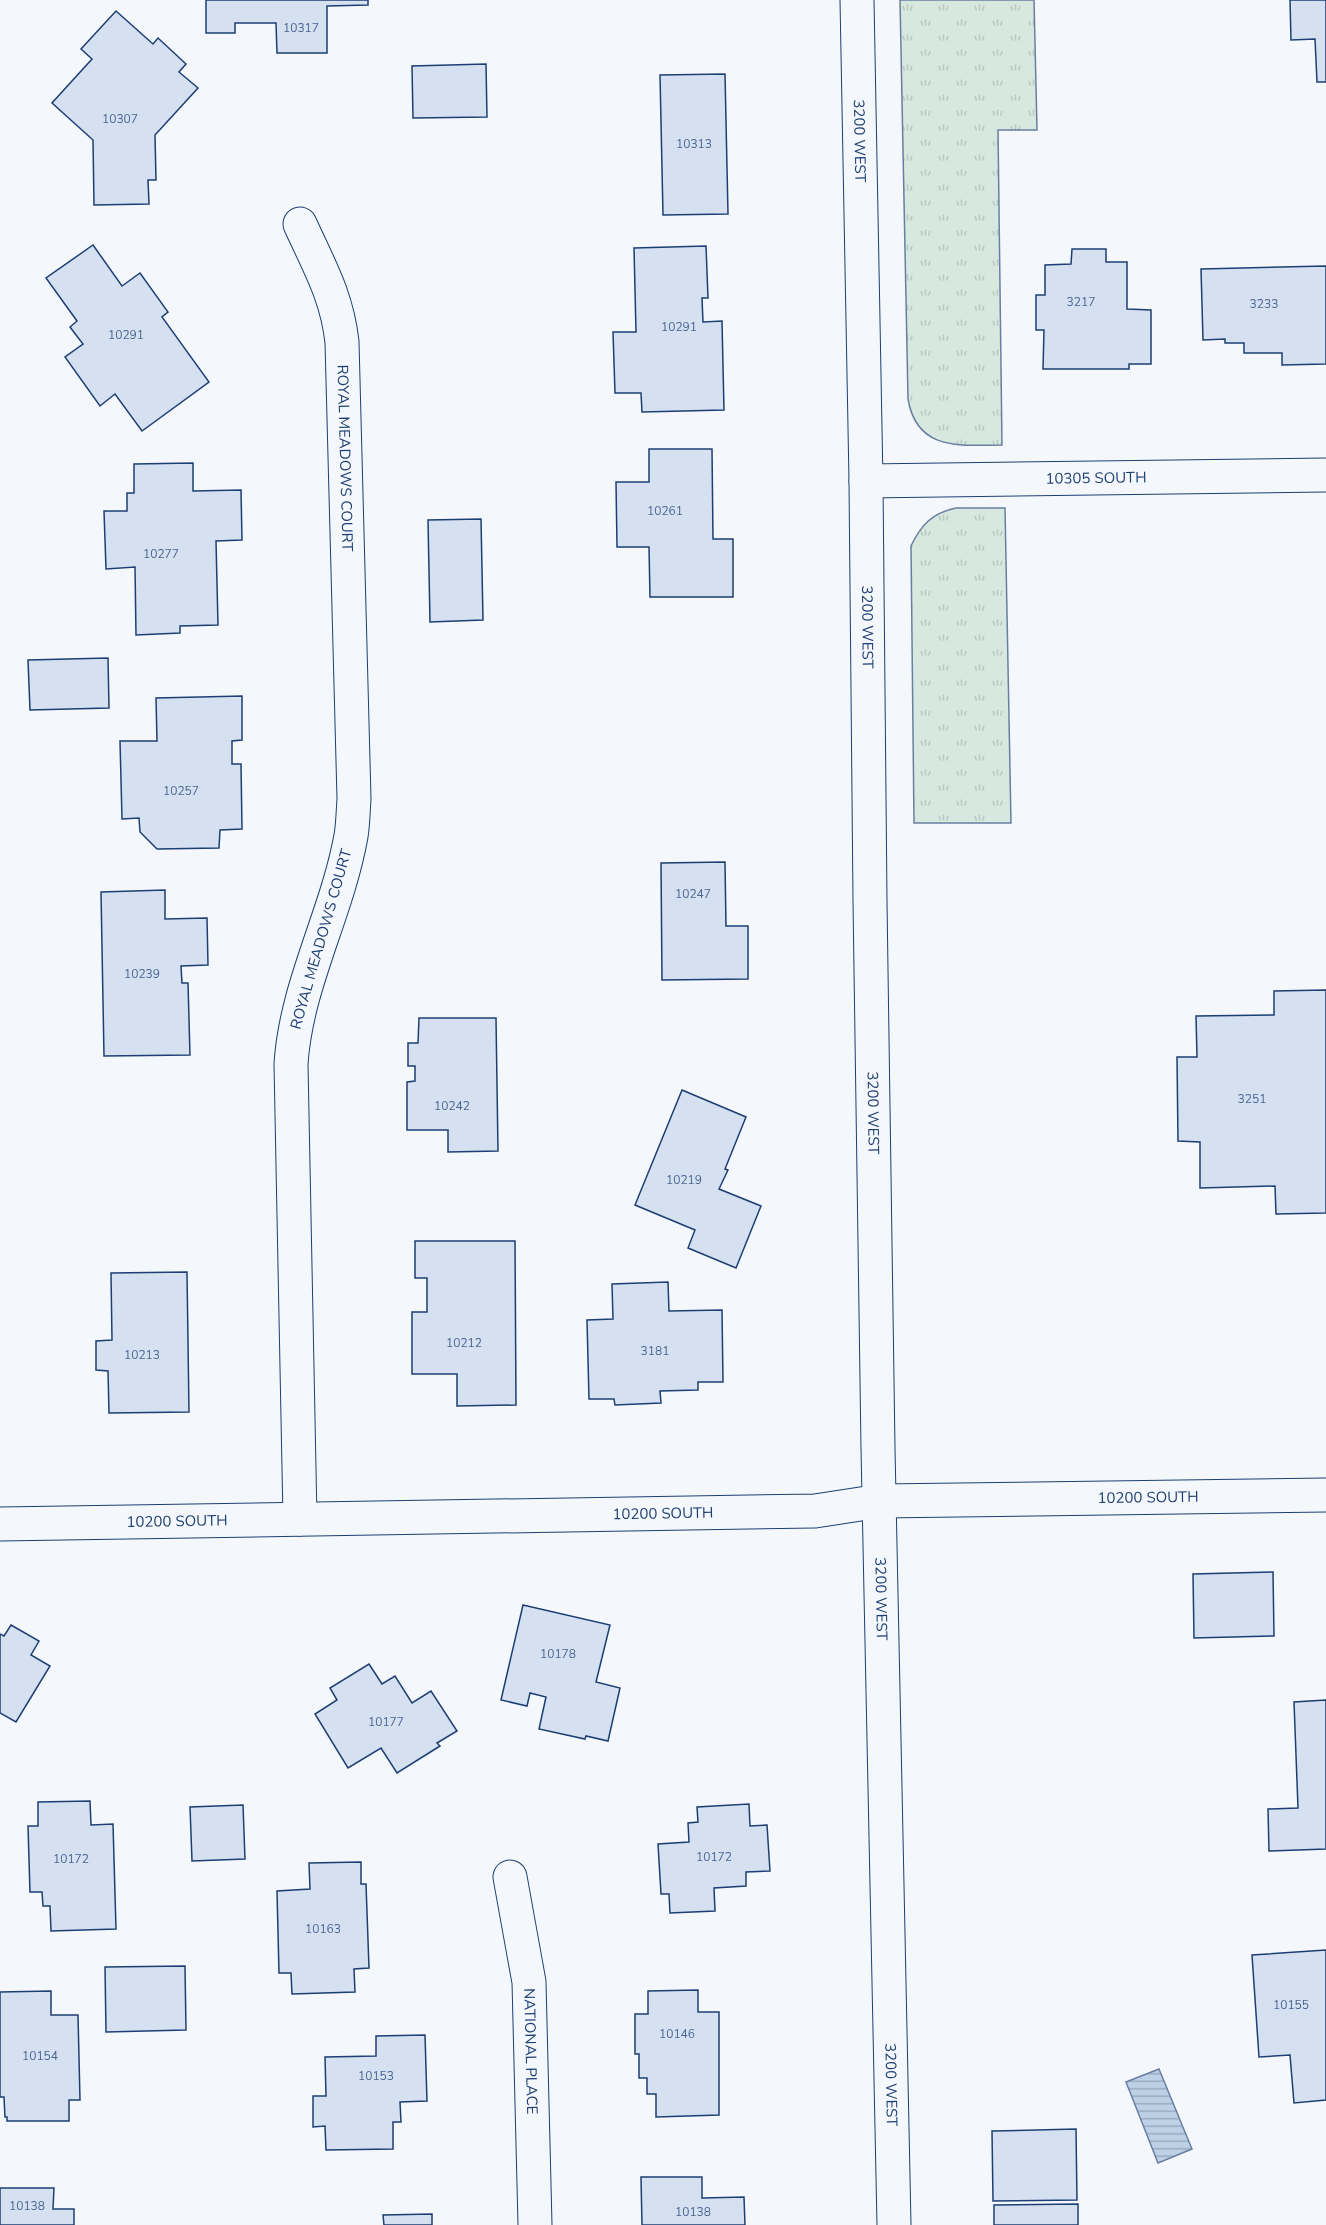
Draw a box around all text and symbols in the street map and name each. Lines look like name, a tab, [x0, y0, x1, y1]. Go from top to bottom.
house number: 10317	[283, 20, 319, 36]
street label: 3200 WEST	[849, 99, 870, 183]
house number: 10307	[102, 111, 138, 127]
house number: 10313	[676, 136, 712, 152]
house number: 3217	[1067, 294, 1095, 310]
house number: 3233	[1250, 296, 1278, 312]
house number: 10291	[661, 319, 697, 335]
house number: 10291	[108, 327, 144, 343]
street label: ROYAL MEADOWS COURT	[333, 364, 357, 552]
street label: 10305 SOUTH	[1045, 467, 1147, 489]
house number: 10261	[647, 503, 683, 519]
house number: 10277	[143, 546, 179, 562]
street label: 3200 WEST	[857, 585, 878, 669]
house number: 10257	[163, 783, 199, 799]
street label: ROYAL MEADOWS COURT	[286, 846, 356, 1032]
house number: 10247	[675, 886, 711, 902]
house number: 10239	[124, 966, 160, 982]
street label: 3200 WEST	[862, 1071, 884, 1155]
house number: 3251	[1238, 1091, 1266, 1107]
house number: 10242	[434, 1098, 470, 1114]
house number: 10219	[666, 1172, 702, 1188]
house number: 10212	[446, 1335, 482, 1351]
house number: 3181	[641, 1343, 669, 1359]
house number: 10213	[124, 1347, 160, 1363]
street label: 10200 SOUTH	[1097, 1487, 1199, 1508]
street label: 10200 SOUTH	[612, 1503, 714, 1524]
street label: 10200 SOUTH	[126, 1510, 228, 1532]
street label: 3200 WEST	[870, 1557, 892, 1641]
house number: 10178	[540, 1646, 576, 1662]
house number: 10177	[368, 1714, 404, 1730]
house number: 10172	[696, 1849, 732, 1865]
house number: 10172	[53, 1851, 89, 1867]
house number: 10163	[305, 1921, 341, 1937]
street label: NATIONAL PLACE	[519, 1988, 542, 2115]
house number: 10155	[1273, 1997, 1309, 2013]
house number: 10146	[659, 2026, 695, 2042]
street label: 3200 WEST	[880, 2043, 902, 2126]
house number: 10154	[22, 2048, 58, 2064]
house number: 10153	[358, 2068, 394, 2084]
house number: 10138	[9, 2198, 45, 2214]
house number: 10138	[675, 2204, 711, 2220]

